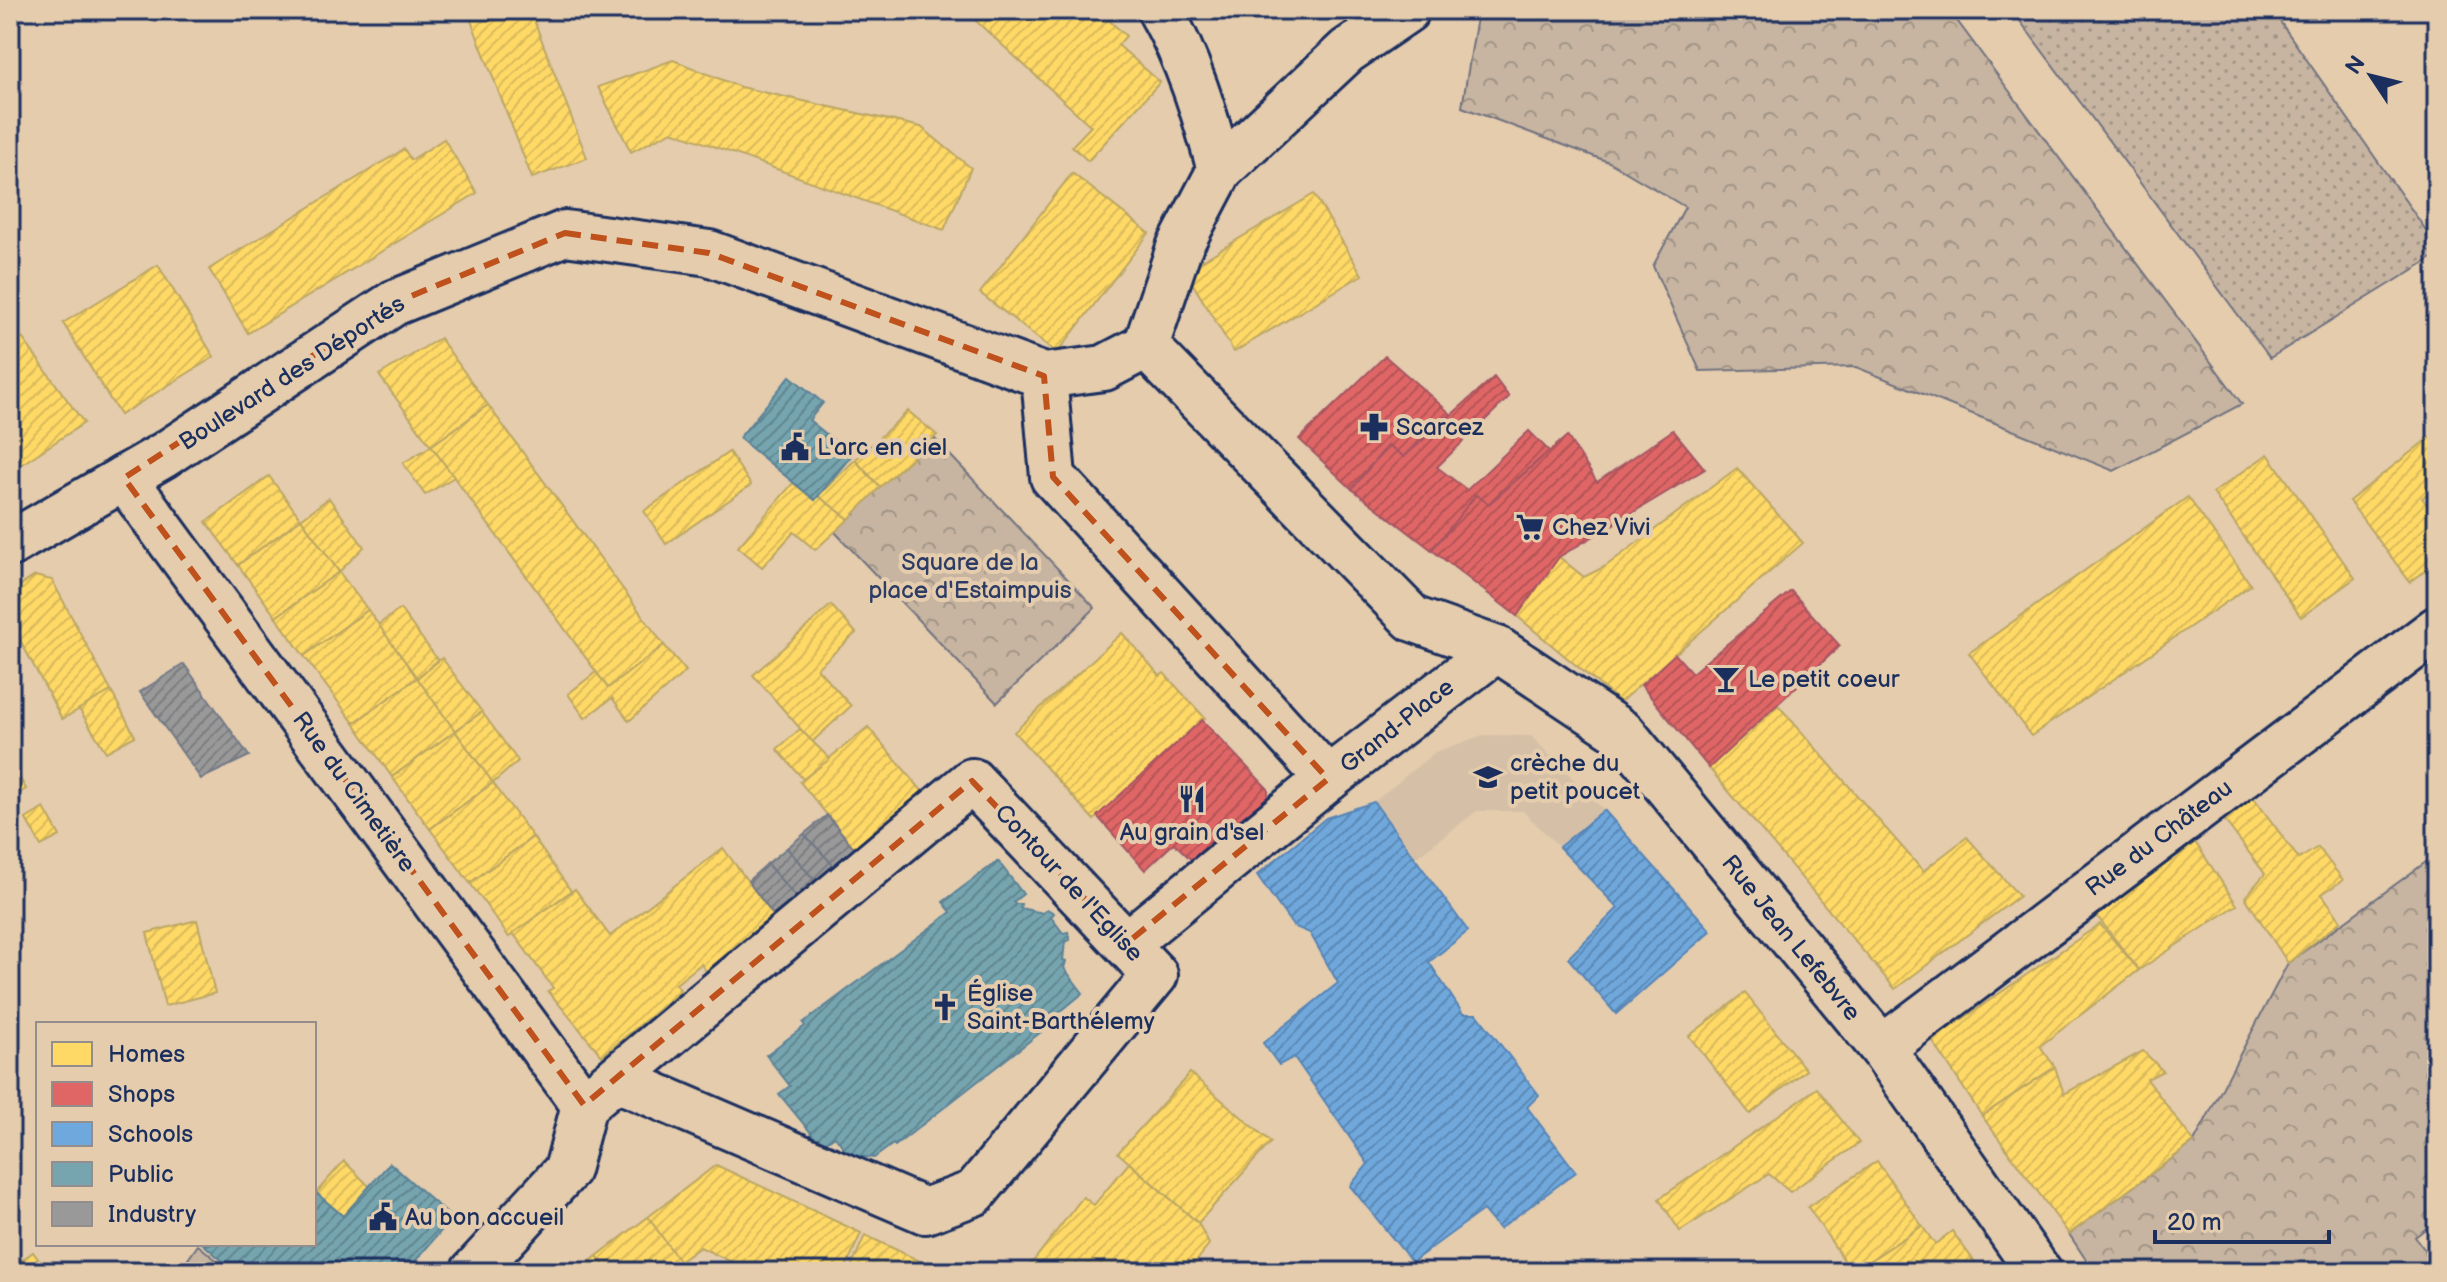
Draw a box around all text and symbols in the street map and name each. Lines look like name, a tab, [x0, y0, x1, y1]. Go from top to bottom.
north arrow	[2331, 36, 2411, 116]
text: N	[2340, 51, 2372, 80]
street label: Boulevard des Déportés	[174, 289, 410, 457]
pharmacy icon: Scarcez	[1359, 412, 1389, 442]
place label: Scarcez	[1396, 413, 1484, 442]
public building icon: L'arc en ciel	[780, 432, 810, 462]
place label: L'arc en ciel	[817, 433, 947, 462]
supermarket icon: Chez Vivi	[1515, 512, 1545, 542]
place label: Chez Vivi	[1552, 513, 1651, 542]
park label: Square de la place d'Estaimpuis	[868, 548, 1072, 605]
bar icon: Le petit coeur	[1711, 664, 1741, 694]
place label: Le petit coeur	[1748, 665, 1900, 694]
street label: Grand-Place	[1334, 672, 1460, 780]
street label: Rue du Cimetière	[286, 706, 422, 878]
place label: crèche du petit poucet	[1510, 749, 1641, 806]
school or university icon: crèche du petit poucet	[1473, 762, 1503, 792]
street label: Rue du Château	[2080, 773, 2238, 903]
restaurant icon: Au grain d'sel	[1177, 784, 1207, 814]
street label: Contour de l'Eglise	[989, 798, 1149, 968]
place label: Au grain d'sel	[1120, 818, 1264, 847]
street label: Rue Jean Lefebvre	[1715, 849, 1867, 1027]
place label: Église Saint-Barthélemy	[967, 978, 1155, 1036]
church icon: Église Saint-Barthélemy	[930, 992, 960, 1022]
legend	[36, 1022, 316, 1246]
text: Homes	[108, 1040, 185, 1069]
text: Shops	[108, 1080, 175, 1109]
text: Schools	[108, 1120, 193, 1149]
text: Public	[108, 1160, 174, 1189]
scale bar	[2155, 1194, 2329, 1244]
text: Industry	[108, 1200, 196, 1229]
public building icon: Au bon accueil	[368, 1202, 398, 1232]
place label: Au bon accueil	[405, 1203, 564, 1232]
text: 20 m	[2167, 1208, 2222, 1237]

